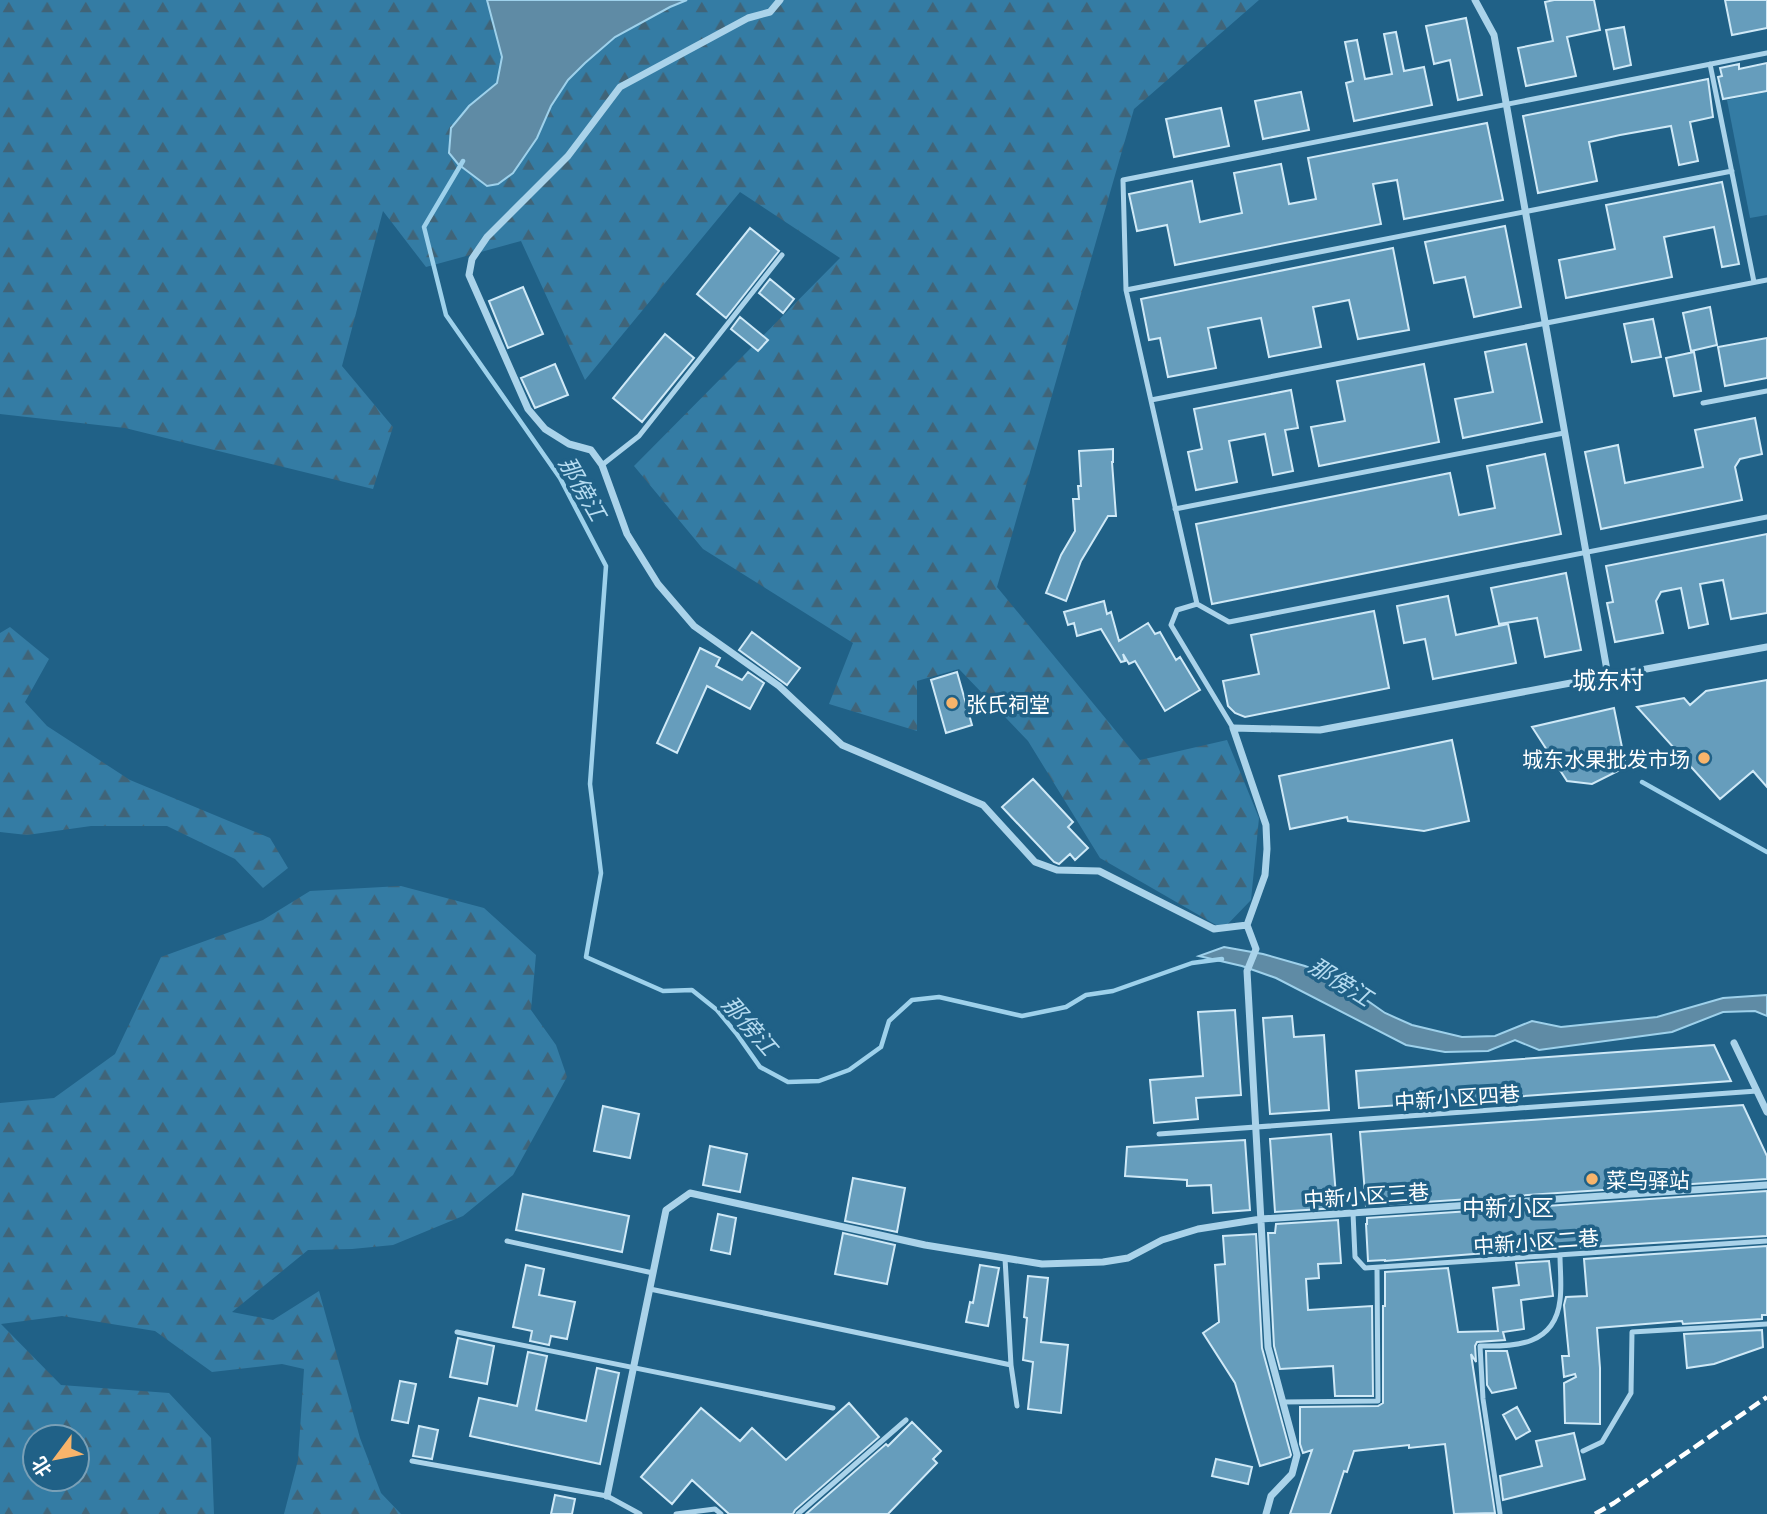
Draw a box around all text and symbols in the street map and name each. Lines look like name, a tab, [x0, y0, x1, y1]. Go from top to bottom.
water label: 那傍江	[554, 451, 614, 527]
district label: 城东村	[1572, 665, 1644, 694]
place label: 张氏祠堂	[966, 691, 1050, 716]
marker: 张氏祠堂	[944, 695, 960, 711]
place label: 城东水果批发市场	[1522, 746, 1690, 771]
marker: 城东水果批发市场	[1696, 750, 1712, 766]
water label: 那傍江	[1304, 951, 1380, 1013]
water label: 那傍江	[717, 990, 785, 1062]
street label: 中新小区四巷	[1393, 1080, 1521, 1114]
place label: 菜鸟驿站	[1606, 1167, 1690, 1192]
marker: 菜鸟驿站	[1584, 1171, 1600, 1187]
street label: 中新小区三巷	[1302, 1178, 1430, 1212]
district label: 中新小区	[1462, 1193, 1554, 1221]
street label: 中新小区二巷	[1472, 1224, 1600, 1258]
north arrow	[21, 1423, 91, 1493]
text: 北	[26, 1453, 56, 1481]

